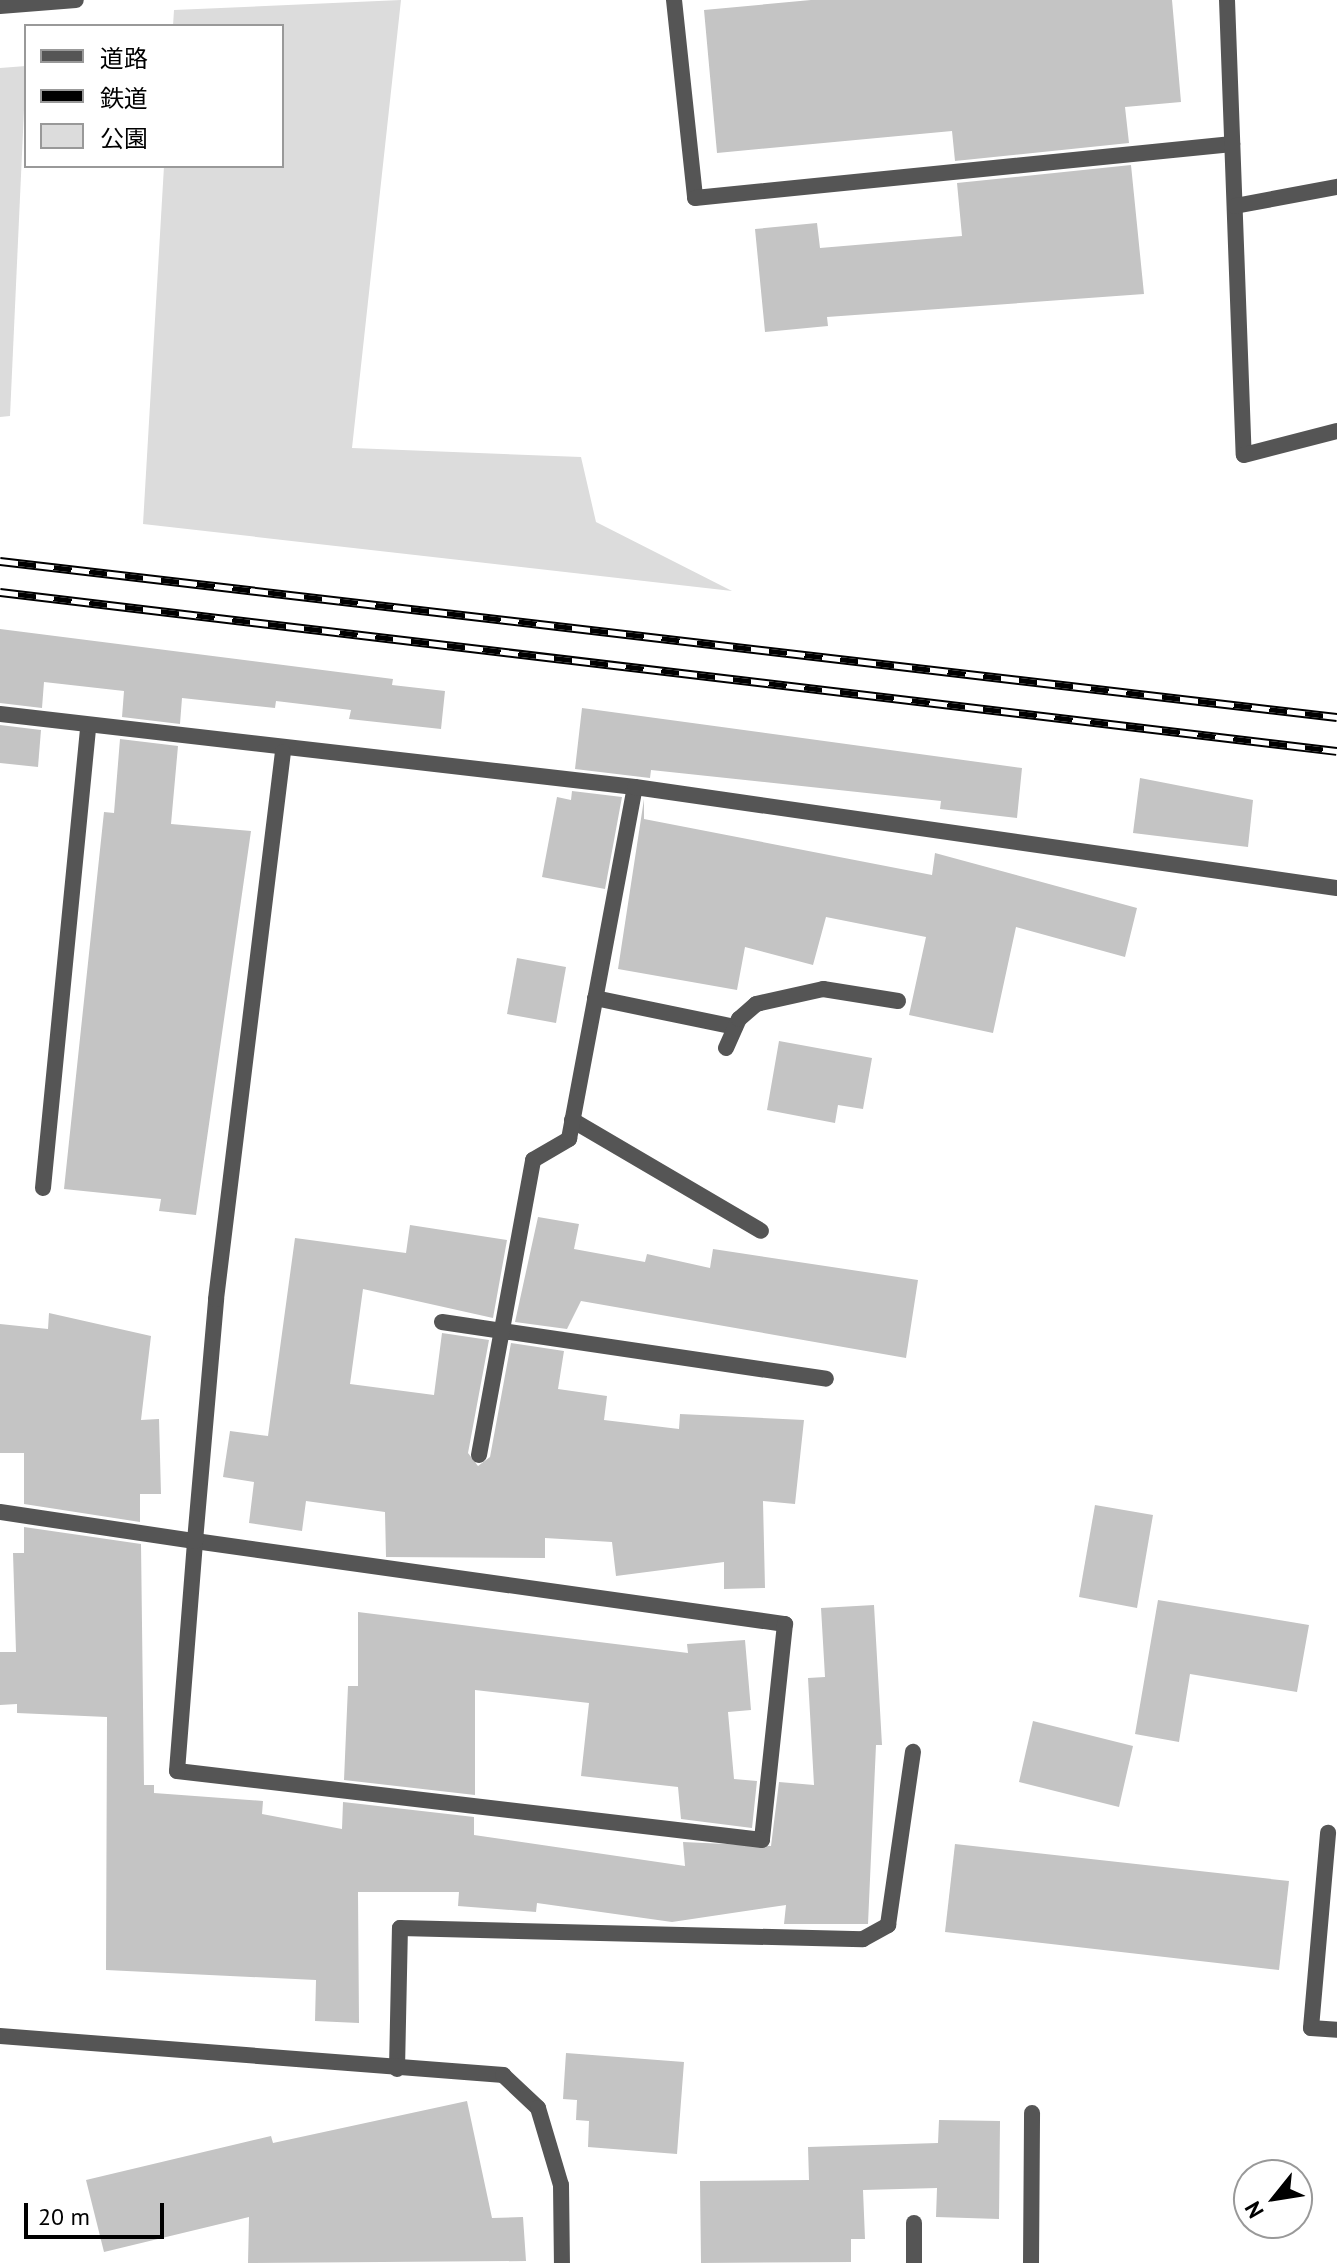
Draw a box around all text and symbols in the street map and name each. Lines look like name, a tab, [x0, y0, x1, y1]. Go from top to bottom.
legend	[24, 24, 284, 168]
text: 道路	[100, 43, 148, 74]
text: 鉄道	[100, 83, 148, 114]
text: 公園	[100, 123, 148, 154]
north arrow	[1233, 2159, 1313, 2239]
scale bar	[28, 2187, 168, 2237]
text: N	[1238, 2197, 1270, 2223]
text: 20 m	[38, 2201, 90, 2232]

